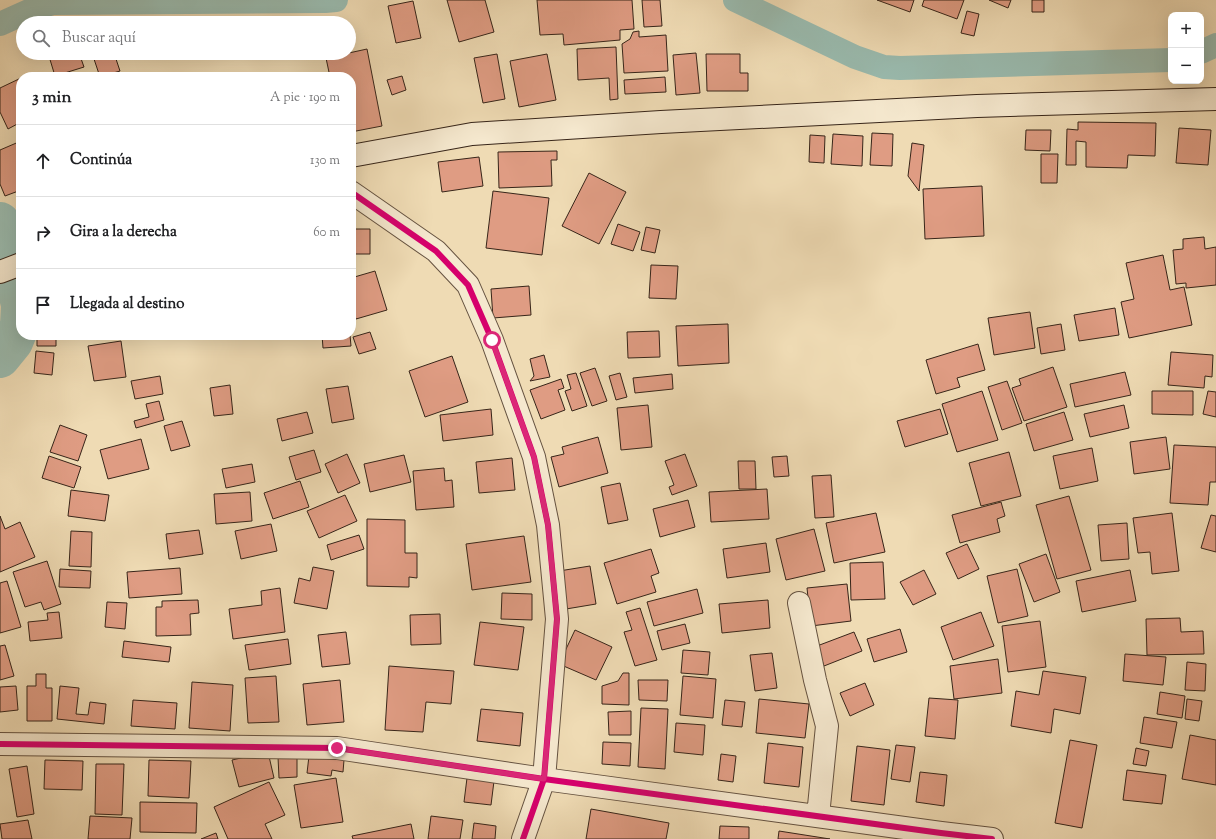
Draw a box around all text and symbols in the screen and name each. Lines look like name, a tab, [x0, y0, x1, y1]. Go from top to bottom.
map controls	[1168, 12, 1204, 84]
button: +	[1168, 12, 1204, 48]
search box	[16, 16, 356, 60]
icon: search	[30, 27, 52, 49]
text: Buscar aquí	[62, 28, 136, 49]
button: −	[1168, 48, 1204, 84]
text: 3 min	[32, 86, 71, 110]
text: A pie · 190 m	[270, 89, 340, 107]
icon: ahead	[32, 150, 54, 172]
text: Continúa	[70, 150, 132, 171]
text: 130 m	[310, 152, 340, 170]
icon: right	[32, 222, 54, 244]
text: Gira a la derecha	[70, 222, 177, 243]
text: 60 m	[313, 224, 340, 242]
icon: arrive	[32, 294, 54, 316]
text: Llegada al destino	[70, 294, 185, 315]
route start	[483, 331, 501, 349]
route end	[328, 739, 346, 757]

